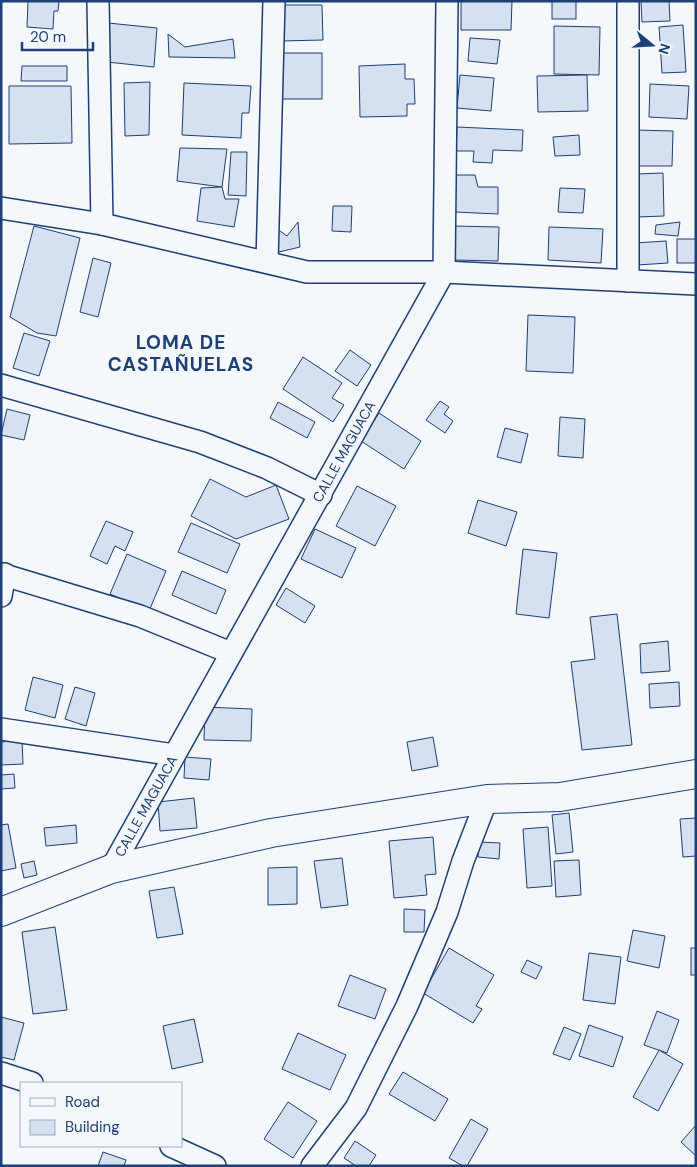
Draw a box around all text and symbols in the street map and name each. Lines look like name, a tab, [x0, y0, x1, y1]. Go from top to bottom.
scale bar	[22, 20, 94, 52]
north arrow	[627, 20, 677, 70]
text: 20 m	[30, 27, 66, 47]
text: N	[654, 41, 675, 57]
district label: LOMA DE CASTAÑUELAS	[108, 330, 254, 377]
street label: CALLE MAGUACA	[308, 398, 379, 505]
street label: CALLE MAGUACA	[111, 752, 182, 860]
legend	[20, 1082, 182, 1147]
text: Road	[65, 1092, 100, 1112]
text: Building	[65, 1117, 120, 1137]

